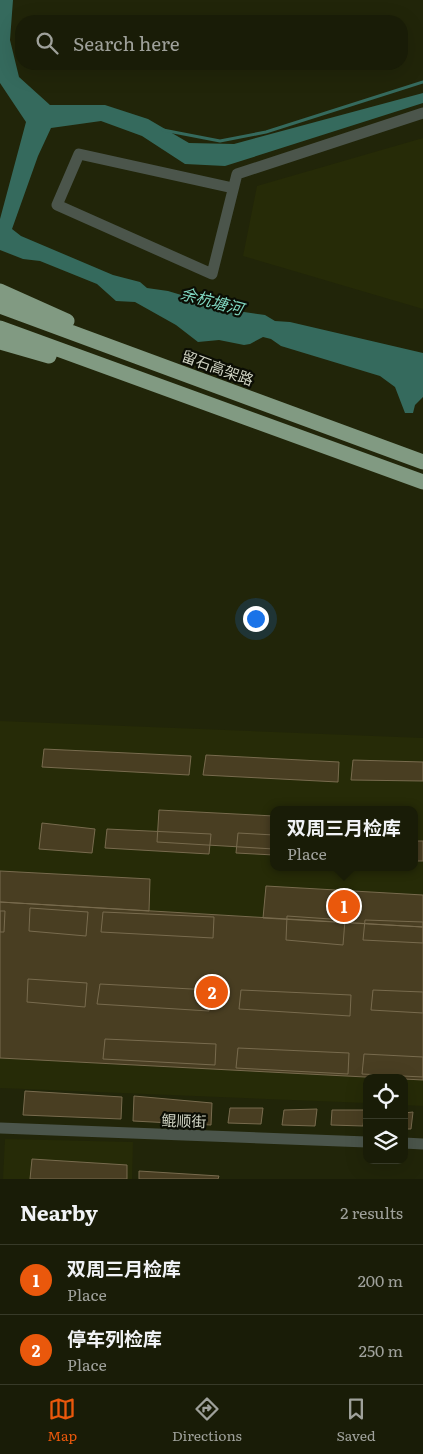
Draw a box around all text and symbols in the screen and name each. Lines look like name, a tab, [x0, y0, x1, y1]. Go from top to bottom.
search box	[15, 15, 408, 70]
icon: search	[33, 29, 61, 57]
text: Search here	[73, 29, 180, 57]
water label: 余杭塘河	[178, 280, 249, 321]
street label: 留石高架路	[179, 343, 257, 391]
your location	[243, 606, 269, 632]
popup	[270, 806, 418, 871]
text: 双周三月检库	[287, 813, 401, 841]
text: Place	[287, 841, 327, 865]
pin: 1	[328, 887, 360, 925]
pin: 2	[196, 973, 228, 1011]
map controls	[363, 1074, 408, 1164]
button: locate	[363, 1074, 408, 1119]
street label: 鲲顺街	[161, 1108, 207, 1132]
button: layers	[363, 1119, 408, 1164]
text: Nearby	[20, 1196, 98, 1227]
text: 2 results	[340, 1200, 403, 1224]
text: 双周三月检库	[67, 1254, 181, 1282]
text: 1	[33, 1268, 39, 1292]
text: 200 m	[358, 1268, 403, 1292]
text: Place	[67, 1282, 107, 1306]
text: 停车列检库	[67, 1324, 162, 1352]
text: 2	[32, 1338, 40, 1362]
text: 250 m	[359, 1338, 403, 1362]
text: Place	[67, 1352, 107, 1376]
tab: Map	[47, 1395, 77, 1445]
tab: Directions	[172, 1395, 242, 1445]
tab: Saved	[337, 1395, 376, 1445]

